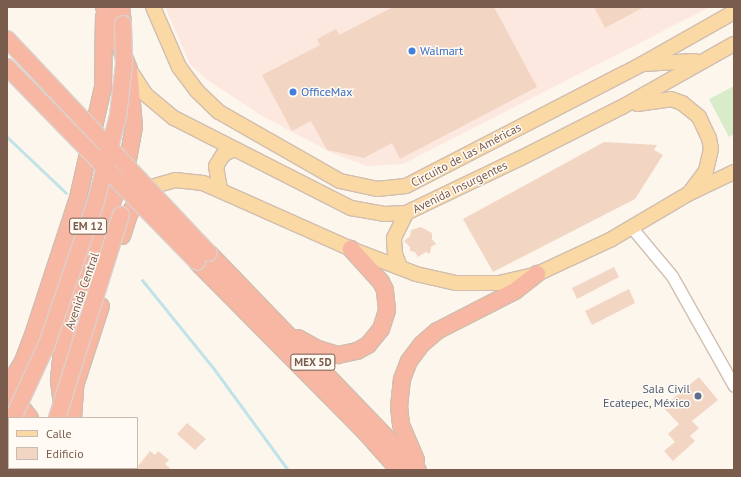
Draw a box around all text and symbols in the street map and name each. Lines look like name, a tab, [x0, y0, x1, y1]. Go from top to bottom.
place label: Walmart	[420, 44, 463, 58]
marker: Walmart	[407, 46, 417, 56]
place label: OfficeMax	[301, 85, 352, 99]
marker: OfficeMax	[288, 87, 298, 97]
street label: Circuito de las Américas	[408, 120, 524, 190]
street label: Avenida Insurgentes	[410, 158, 510, 216]
road number: EM 12	[69, 217, 107, 235]
street label: Avenida Central	[62, 251, 102, 331]
road number: MEX 5D	[290, 353, 336, 371]
place label: Sala Civil Ecatepec, México	[602, 382, 690, 410]
marker: Sala Civil Ecatepec, México	[693, 391, 703, 401]
legend	[8, 417, 138, 469]
text: Calle	[46, 426, 72, 441]
text: Edificio	[46, 446, 84, 461]

